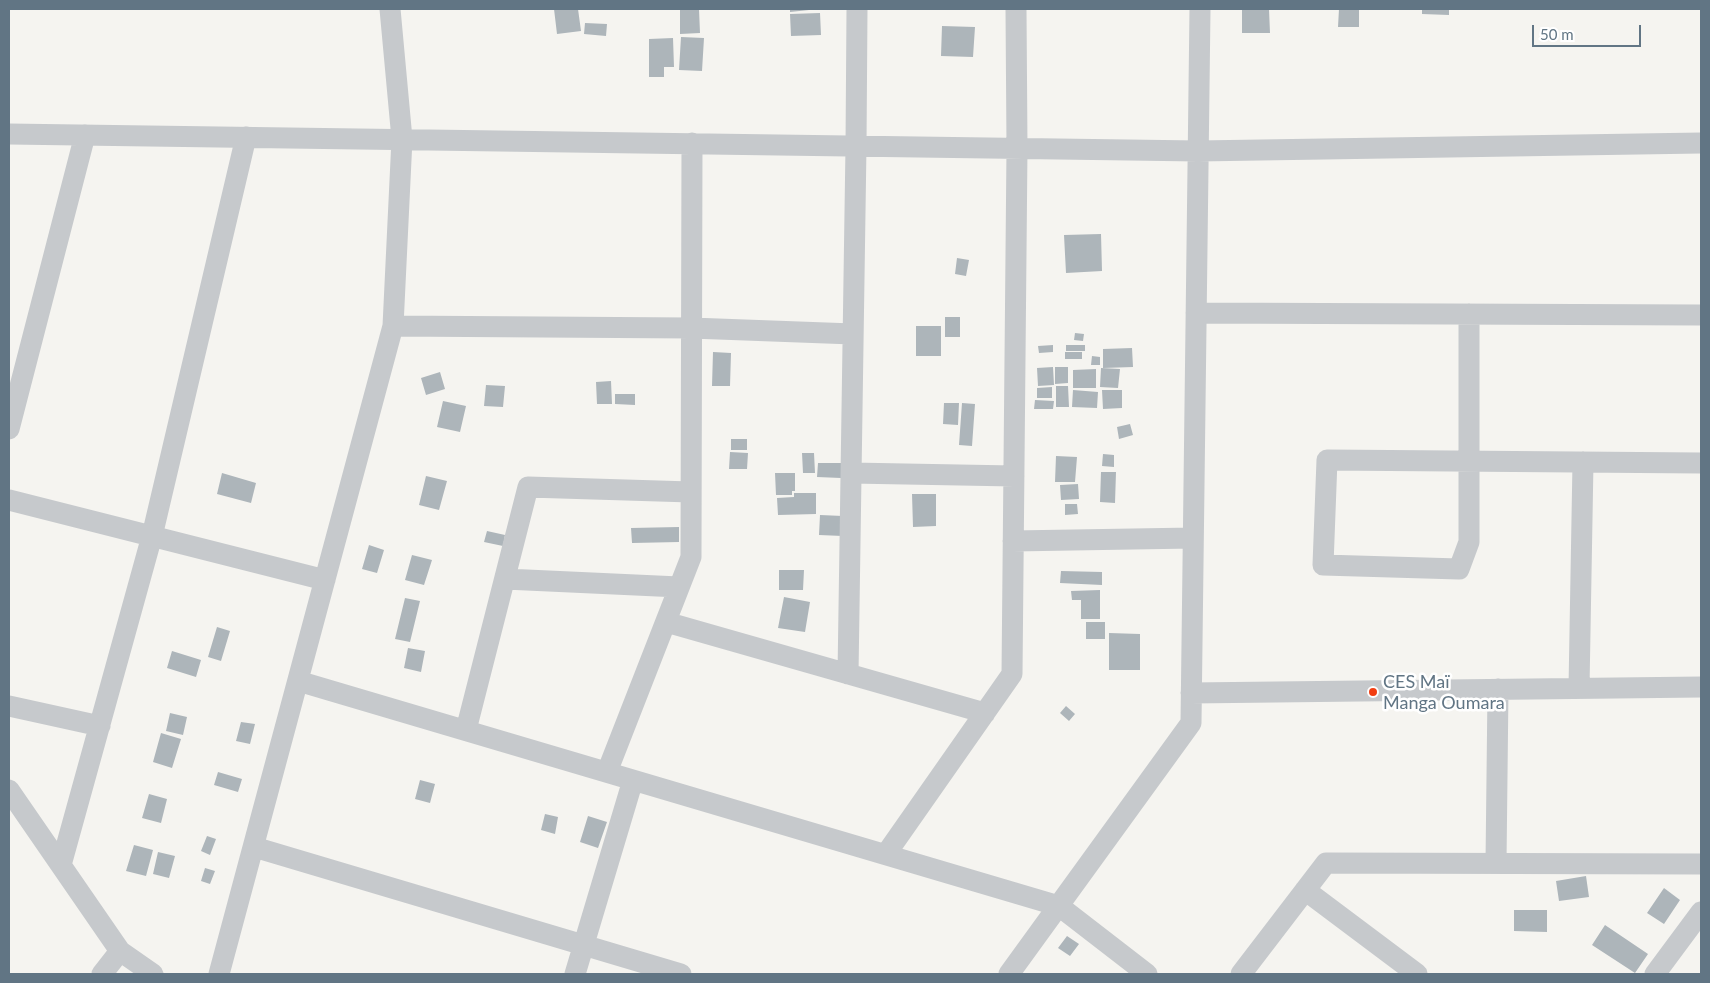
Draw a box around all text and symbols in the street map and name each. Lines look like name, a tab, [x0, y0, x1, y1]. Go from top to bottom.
scale bar	[1535, 15, 1644, 47]
text: 50 m	[1540, 25, 1574, 43]
place label: CES Maï Manga Oumara	[1383, 671, 1505, 714]
marker: CES Maï Manga Oumara	[1367, 686, 1379, 698]

